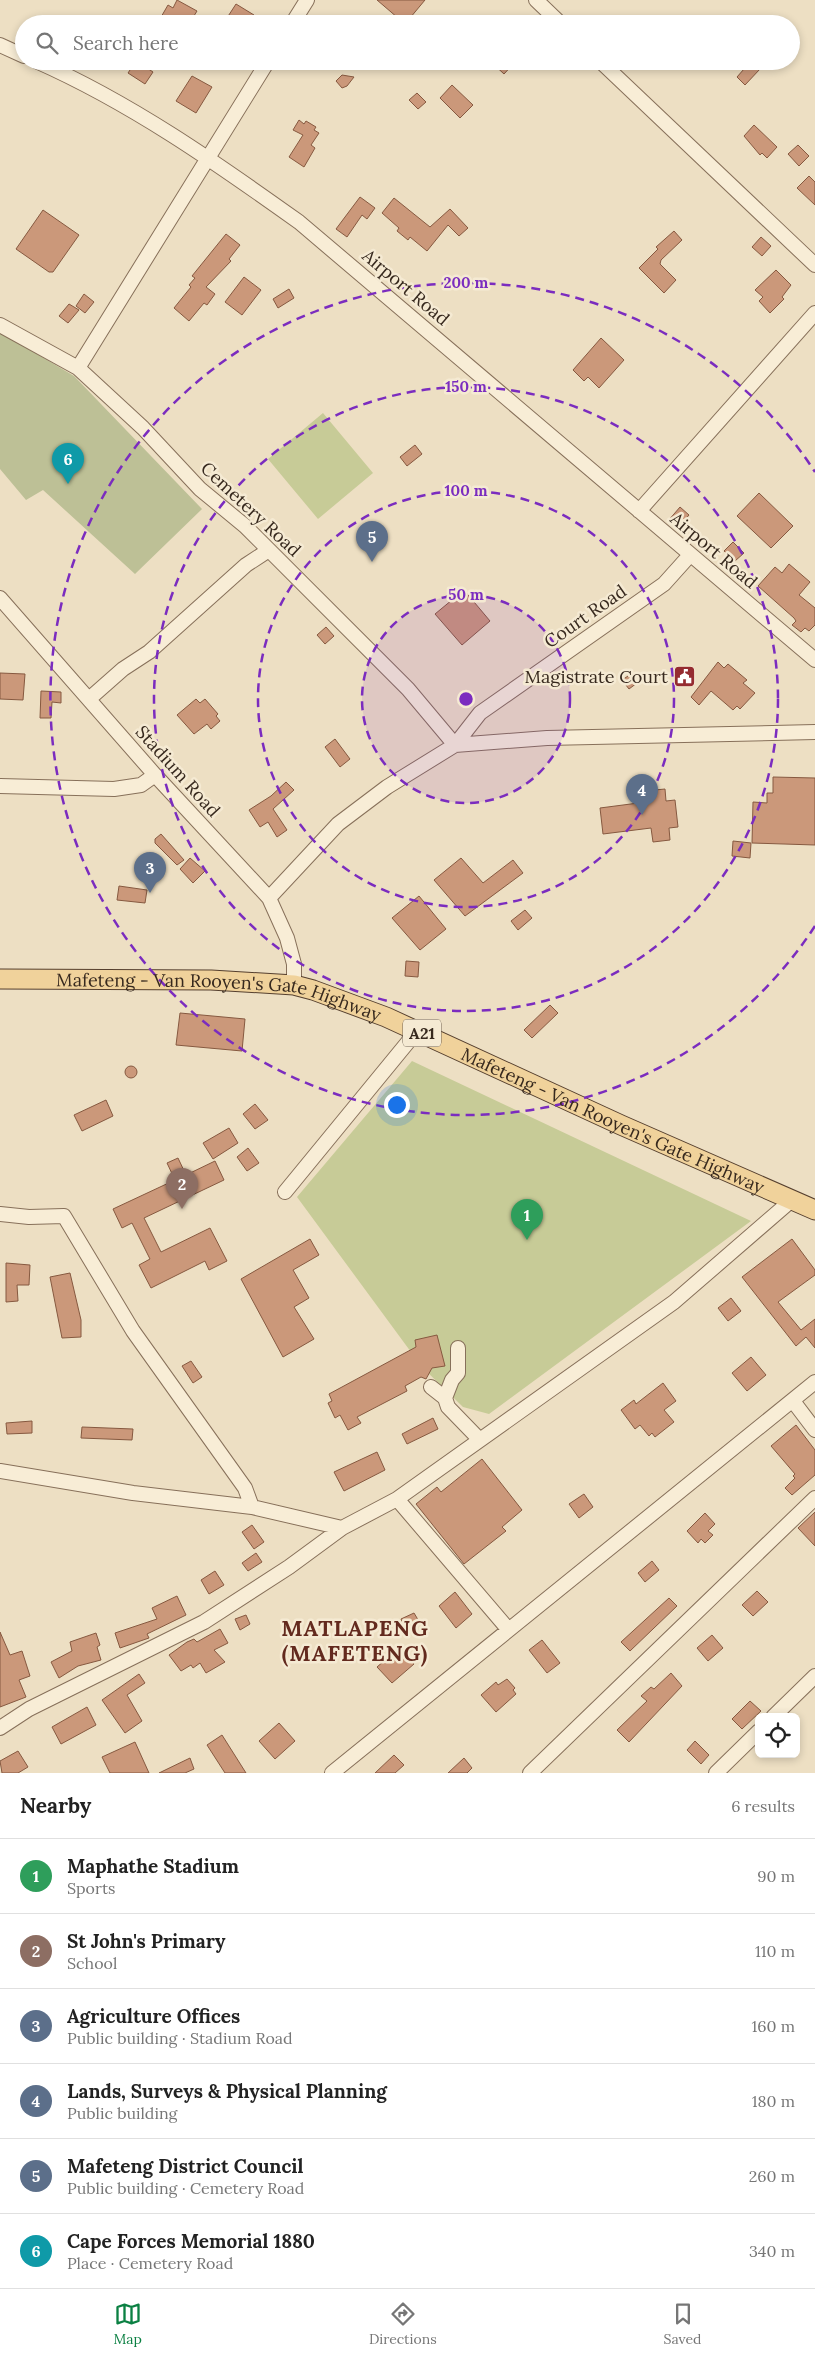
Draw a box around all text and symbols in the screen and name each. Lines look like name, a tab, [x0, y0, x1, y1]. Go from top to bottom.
search box	[15, 15, 800, 70]
icon: search	[33, 29, 61, 57]
text: Search here	[73, 31, 179, 55]
street label: Airport Road	[357, 243, 454, 330]
text: 200 m	[444, 273, 489, 292]
text: 150 m	[445, 377, 487, 396]
pin: 6	[52, 443, 84, 484]
street label: Cemetery Road	[196, 457, 306, 562]
text: 100 m	[445, 481, 488, 500]
street label: Airport Road	[665, 506, 762, 593]
pin: 5	[356, 521, 388, 562]
street label: Court Road	[539, 579, 631, 653]
text: 50 m	[448, 585, 484, 604]
public building icon: Magistrate Court	[672, 664, 696, 688]
place label: Magistrate Court	[524, 665, 668, 688]
centre of rings	[457, 690, 475, 708]
street label: Stadium Road	[131, 720, 225, 822]
pin: 4	[626, 774, 658, 815]
pin: 3	[134, 852, 166, 893]
street label: Mafeteng - Van Rooyen's Gate Highway	[56, 968, 385, 1026]
road number: A21	[403, 1020, 441, 1046]
street label: Mafeteng - Van Rooyen's Gate Highway	[458, 1042, 769, 1198]
your location	[384, 1092, 410, 1118]
pin: 2	[166, 1168, 198, 1209]
pin: 1	[511, 1199, 543, 1240]
district label: MATLAPENG (MAFETENG)	[281, 1614, 429, 1667]
map controls	[755, 1713, 800, 1758]
button: locate	[755, 1713, 800, 1758]
text: Nearby	[20, 1792, 91, 1819]
text: 6 results	[731, 1796, 795, 1816]
text: Maphathe Stadium	[67, 1854, 239, 1878]
text: 1	[33, 1866, 39, 1886]
text: 90 m	[757, 1866, 795, 1886]
text: Sports	[67, 1878, 116, 1898]
text: St John's Primary	[67, 1929, 226, 1953]
text: 2	[32, 1941, 40, 1961]
text: 110 m	[755, 1941, 795, 1961]
text: School	[67, 1953, 117, 1973]
text: Agriculture Offices	[67, 2004, 240, 2028]
text: 3	[32, 2016, 40, 2036]
text: 160 m	[751, 2016, 795, 2036]
text: Public building · Stadium Road	[67, 2028, 293, 2048]
text: Lands, Surveys & Physical Planning	[67, 2079, 387, 2103]
text: 4	[32, 2091, 40, 2111]
text: 180 m	[752, 2091, 795, 2111]
text: Public building	[67, 2103, 177, 2123]
text: Mafeteng District Council	[67, 2154, 303, 2178]
text: 5	[32, 2166, 40, 2186]
text: 260 m	[749, 2166, 795, 2186]
text: Public building · Cemetery Road	[67, 2178, 304, 2198]
text: Cape Forces Memorial 1880	[67, 2229, 315, 2253]
text: 6	[31, 2241, 41, 2261]
text: 340 m	[749, 2241, 795, 2261]
text: Place · Cemetery Road	[67, 2253, 233, 2273]
tab: Map	[113, 2300, 142, 2348]
tab: Directions	[369, 2300, 437, 2348]
tab: Saved	[664, 2300, 702, 2348]

